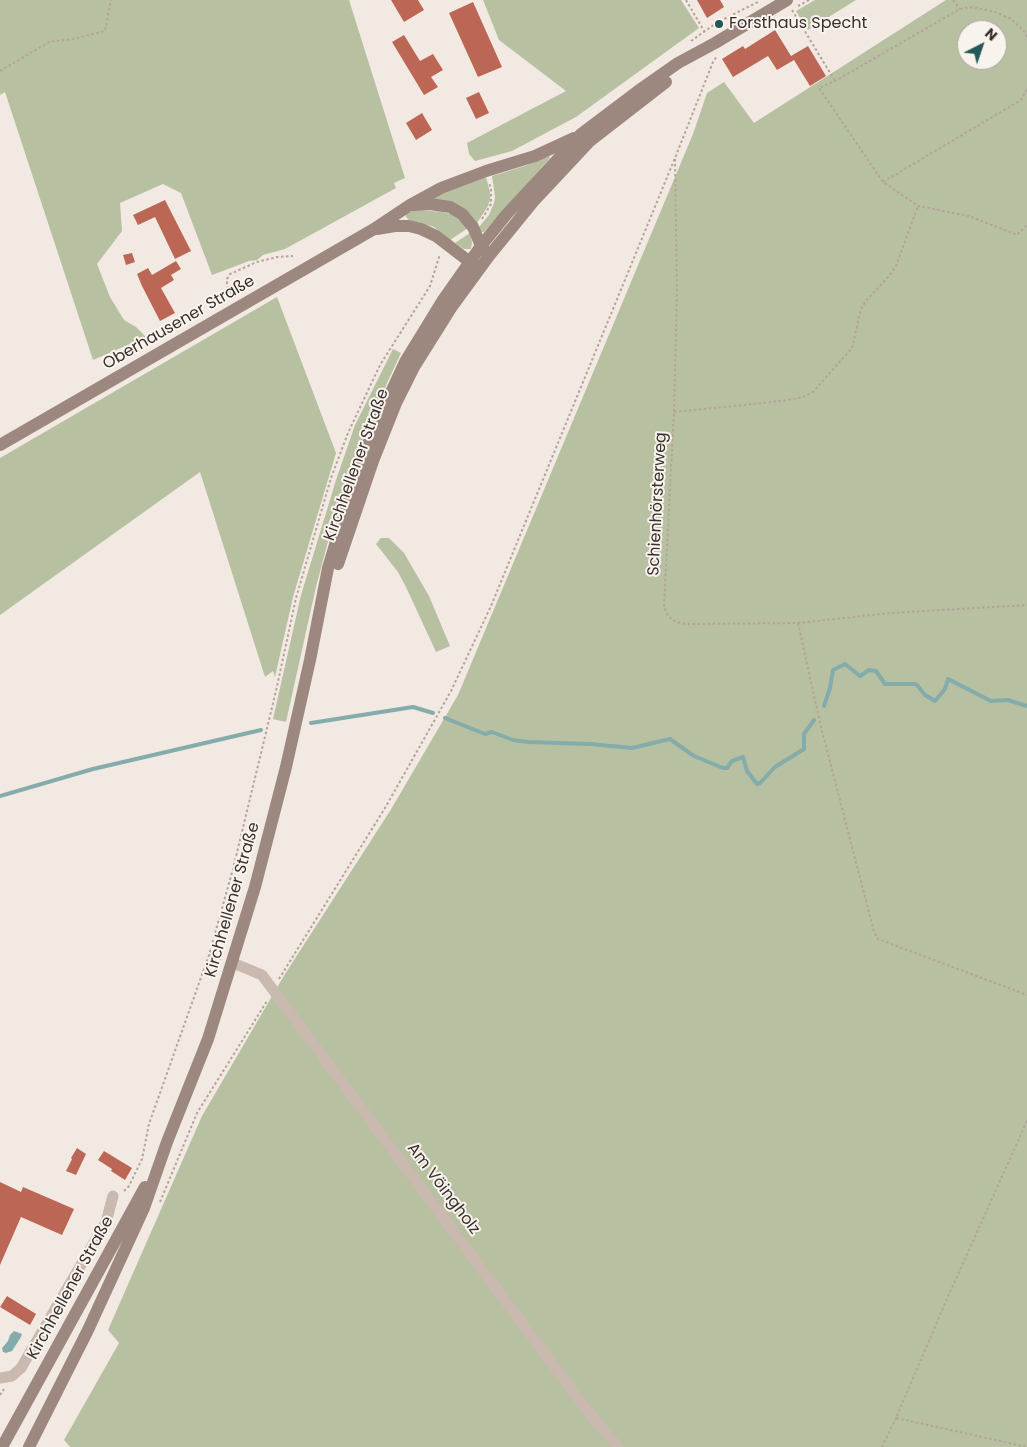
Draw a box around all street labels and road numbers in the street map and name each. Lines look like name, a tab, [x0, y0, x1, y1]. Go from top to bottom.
street label: Oberhausener Straße	[100, 272, 258, 374]
street label: Kirchhellener Straße	[321, 386, 393, 544]
street label: Schienhörsterweg	[645, 432, 671, 576]
street label: Kirchhellener Straße	[202, 820, 264, 980]
street label: Am Vöingholz	[402, 1140, 484, 1238]
street label: Kirchhellener Straße	[24, 1213, 118, 1363]

